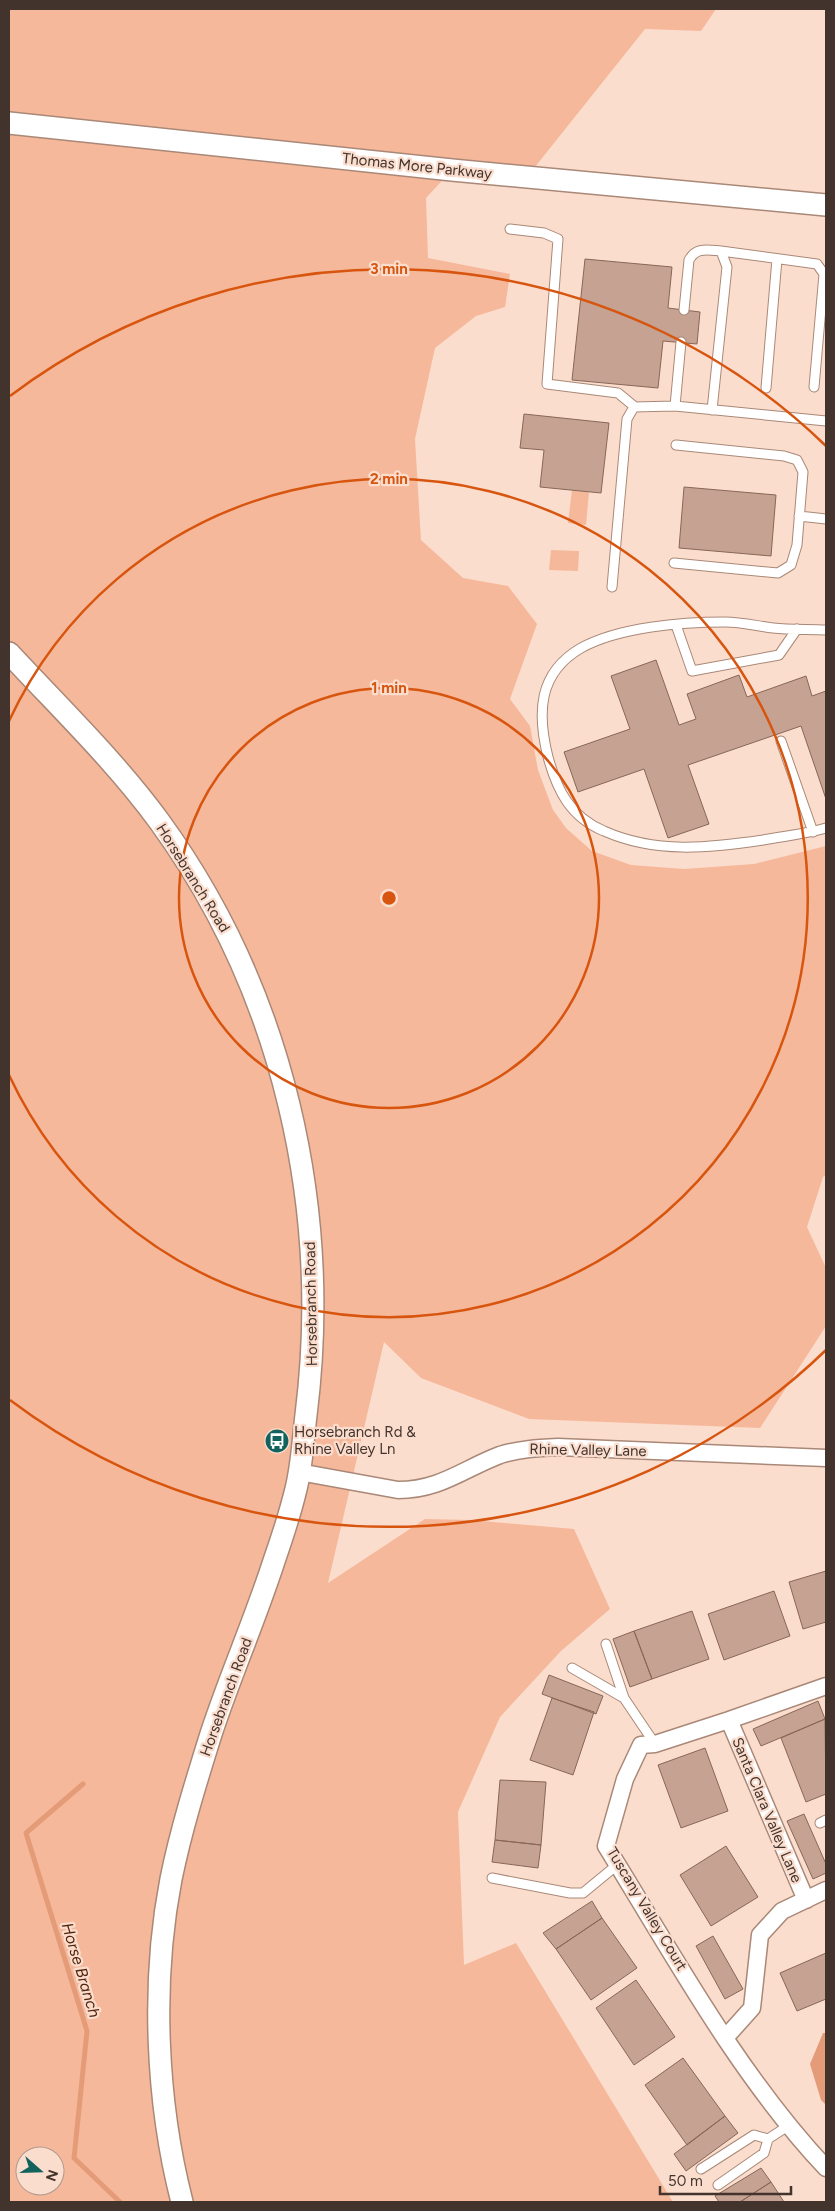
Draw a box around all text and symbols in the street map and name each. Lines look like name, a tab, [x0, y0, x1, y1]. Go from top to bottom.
street label: Thomas More Parkway	[341, 149, 493, 183]
text: 3 min	[370, 260, 408, 278]
text: 2 min	[370, 470, 408, 488]
text: 1 min	[371, 679, 407, 697]
street label: Horsebranch Road	[152, 820, 234, 936]
centre of rings	[380, 889, 398, 907]
street label: Horsebranch Road	[301, 1241, 321, 1367]
place label: Horsebranch Rd & Rhine Valley Ln	[294, 1423, 416, 1458]
bus stop icon: Horsebranch Rd & Rhine Valley Ln	[264, 1428, 290, 1454]
street label: Rhine Valley Lane	[529, 1440, 647, 1460]
street label: Horsebranch Road	[196, 1635, 256, 1759]
street label: Santa Clara Valley Lane	[728, 1735, 806, 1885]
street label: Tuscany Valley Court	[603, 1844, 691, 1974]
water label: Horse Branch	[58, 1920, 104, 2020]
north arrow	[15, 2146, 65, 2196]
scale bar	[660, 2164, 791, 2196]
text: N	[42, 2167, 62, 2183]
text: 50 m	[668, 2172, 703, 2190]

